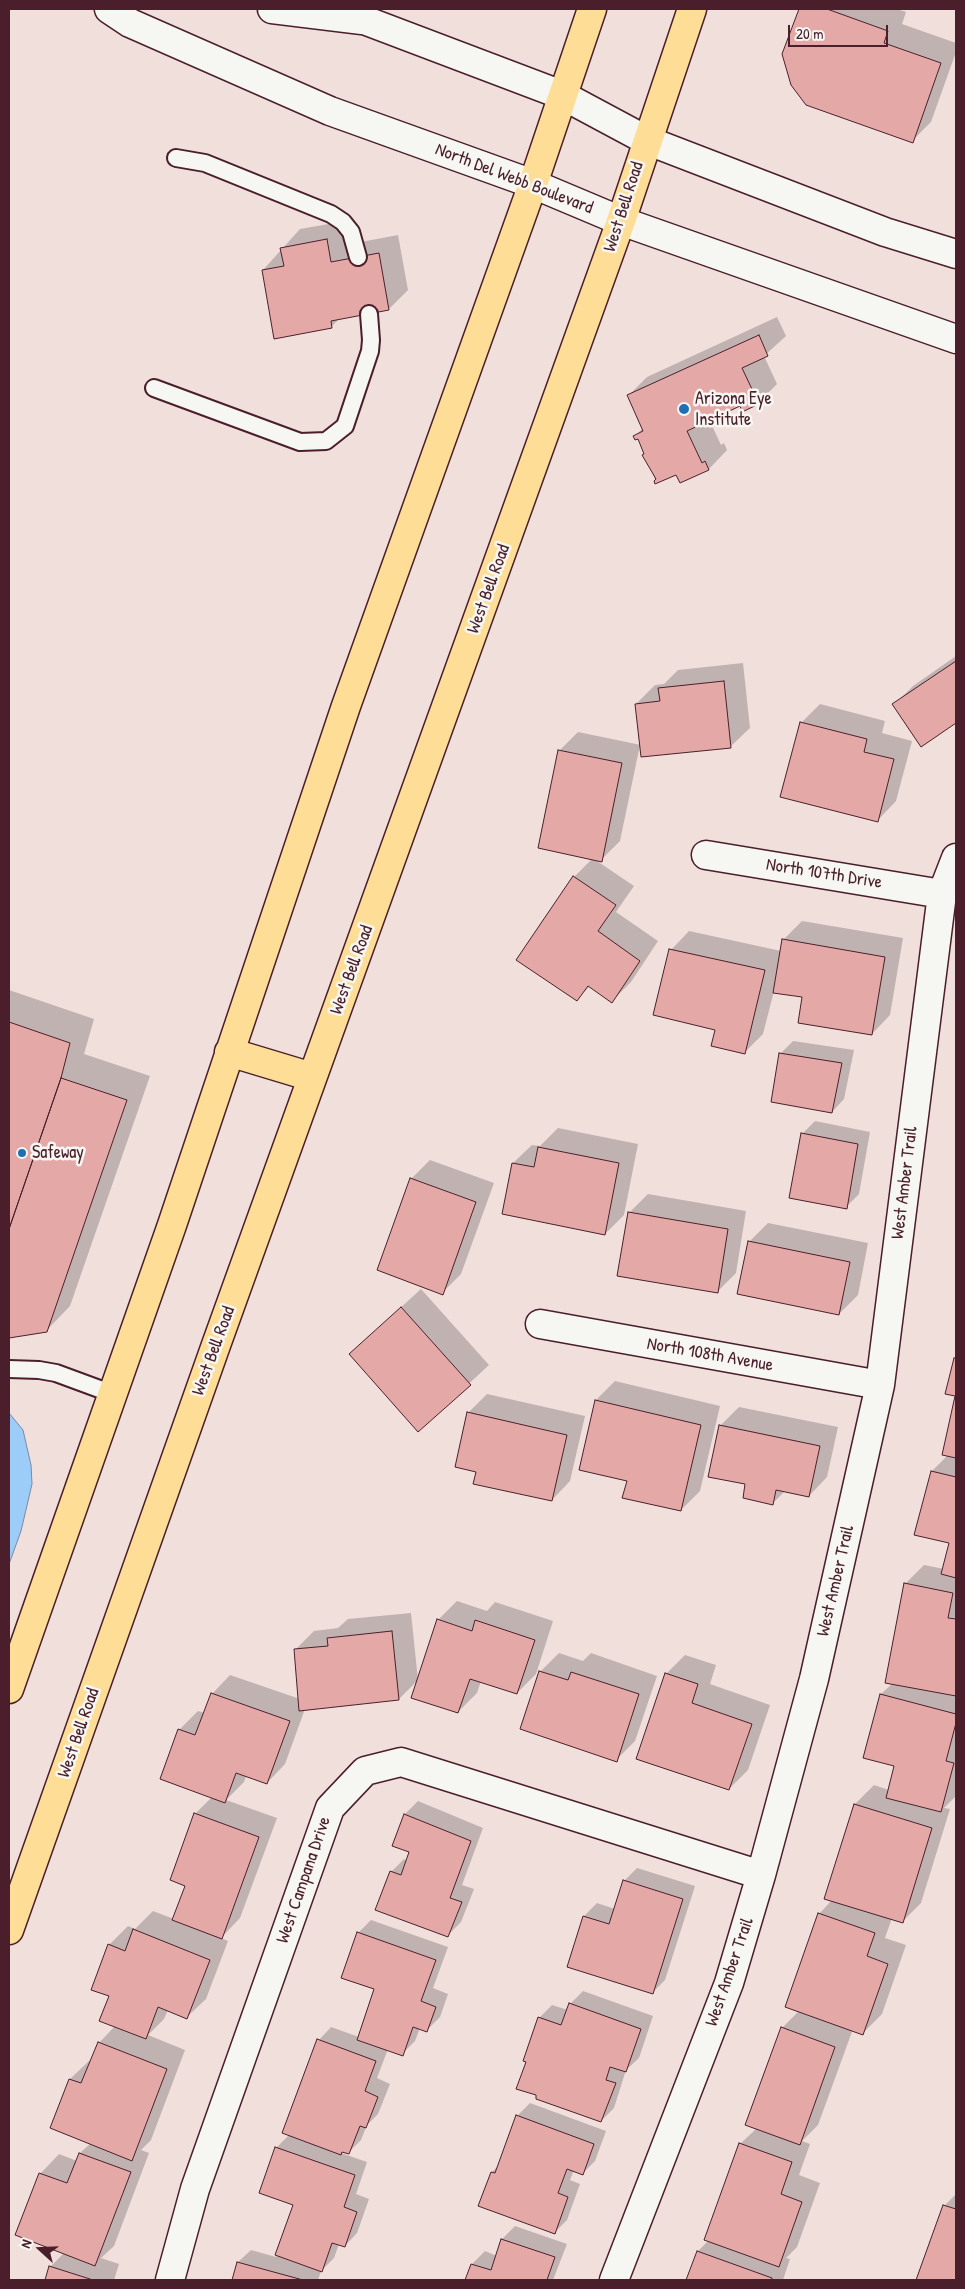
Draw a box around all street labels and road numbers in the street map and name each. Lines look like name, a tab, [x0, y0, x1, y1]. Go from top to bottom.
street label: North Del Webb Boulevard	[432, 139, 596, 219]
street label: West Bell Road	[599, 159, 649, 255]
street label: West Bell Road	[463, 542, 515, 636]
street label: North 107th Drive	[765, 854, 883, 894]
street label: West Bell Road	[326, 923, 378, 1017]
street label: West Amber Trail	[887, 1125, 923, 1241]
street label: West Bell Road	[188, 1304, 240, 1398]
street label: North 108th Avenue	[645, 1333, 775, 1377]
street label: West Amber Trail	[813, 1523, 859, 1639]
street label: West Bell Road	[54, 1685, 104, 1781]
street label: West Campana Drive	[272, 1814, 336, 1946]
street label: West Amber Trail	[701, 1915, 759, 2029]

